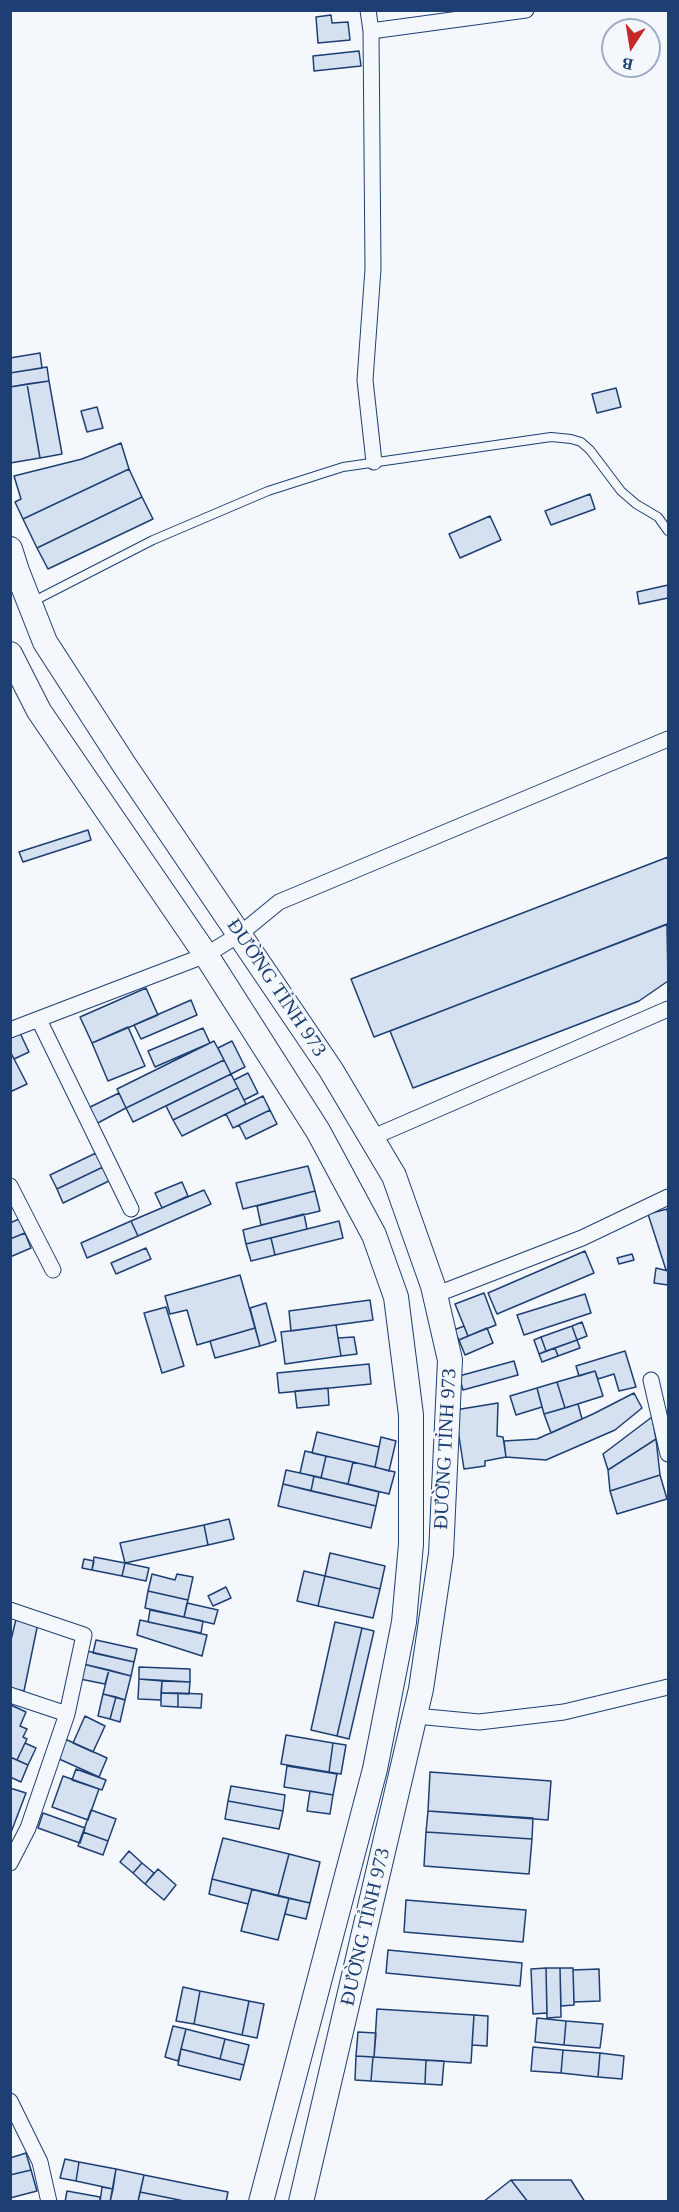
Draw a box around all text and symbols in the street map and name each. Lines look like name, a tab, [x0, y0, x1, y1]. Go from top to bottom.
north arrow	[601, 18, 661, 78]
text: B	[621, 55, 635, 74]
street label: ĐƯỜNG TỈNH 973	[221, 915, 331, 1061]
street label: ĐƯỜNG TỈNH 973	[430, 1368, 462, 1530]
street label: ĐƯỜNG TỈNH 973	[336, 1846, 396, 2008]

